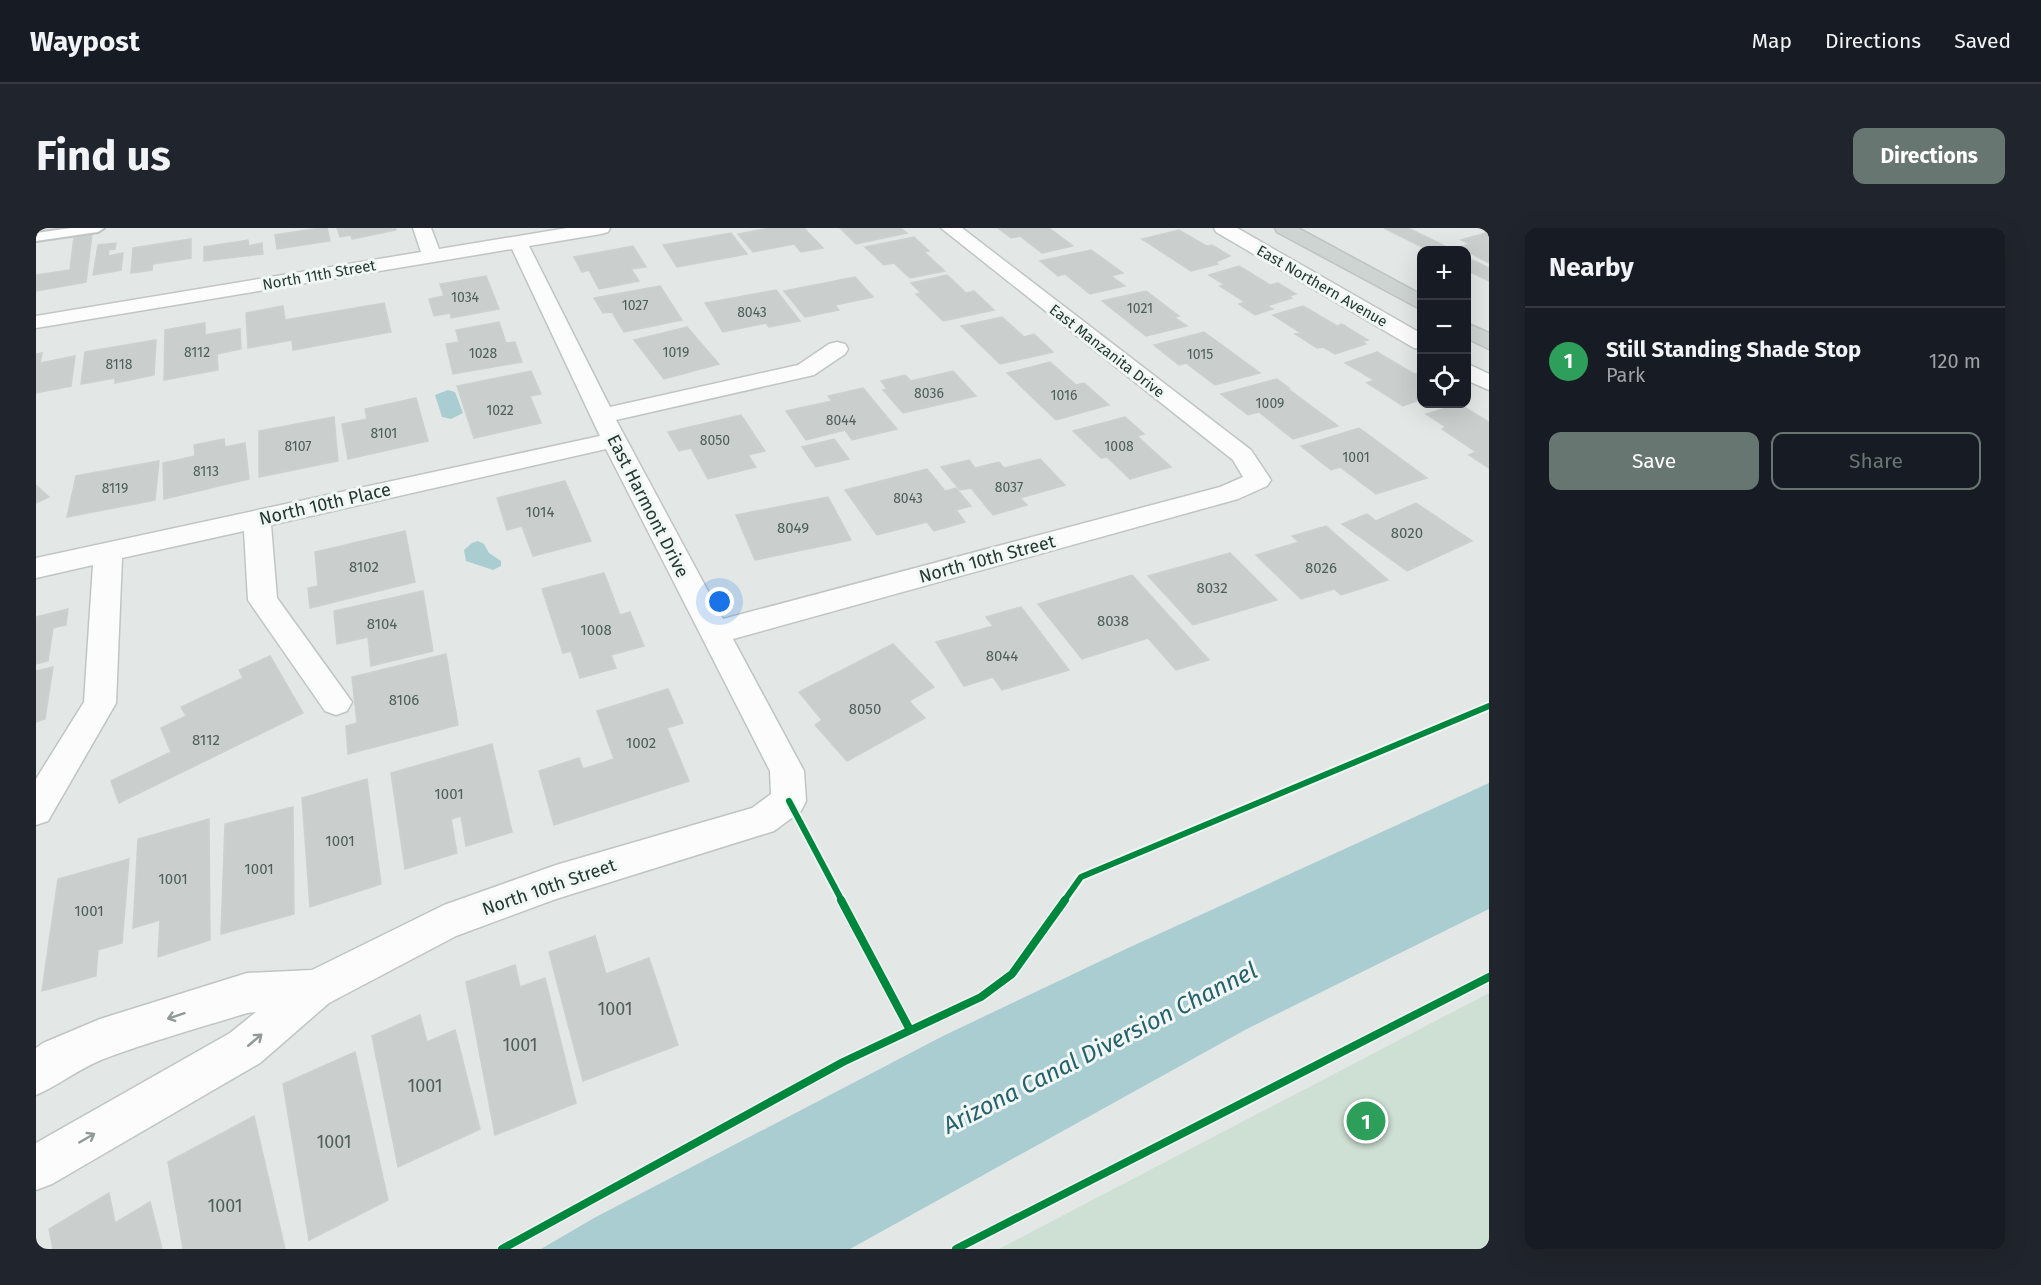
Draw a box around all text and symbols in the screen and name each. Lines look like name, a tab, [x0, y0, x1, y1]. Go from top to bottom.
text: Waypost	[30, 25, 140, 58]
text: Map	[1752, 28, 1792, 54]
text: Directions	[1825, 28, 1921, 54]
text: Saved	[1954, 28, 2011, 54]
button: Directions	[1853, 128, 2005, 184]
text: Find us	[36, 131, 171, 181]
street label: East Northern Avenue	[1254, 241, 1390, 331]
map controls	[1417, 246, 1471, 408]
button: +	[1417, 246, 1471, 300]
text: Nearby	[1549, 252, 1634, 283]
street label: North 11th Street	[261, 256, 378, 294]
house number: 1034	[451, 289, 480, 306]
house number: 1027	[622, 297, 648, 314]
street label: East Manzanita Drive	[1046, 300, 1168, 402]
house number: 1021	[1127, 300, 1153, 317]
button: −	[1417, 300, 1471, 354]
house number: 8043	[737, 304, 767, 321]
text: Still Standing Shade Stop	[1606, 336, 1861, 363]
house number: 8112	[184, 344, 210, 361]
house number: 1019	[663, 344, 689, 361]
house number: 1028	[469, 345, 497, 362]
house number: 1015	[1187, 346, 1213, 363]
text: 1	[1564, 349, 1573, 373]
text: 120 m	[1929, 349, 1981, 373]
button: locate	[1417, 354, 1471, 408]
house number: 8118	[106, 356, 133, 373]
text: Park	[1606, 363, 1645, 387]
house number: 8036	[914, 385, 944, 402]
house number: 1016	[1050, 387, 1078, 404]
house number: 1009	[1256, 395, 1284, 412]
house number: 1022	[486, 402, 514, 419]
house number: 8044	[826, 412, 857, 429]
house number: 8101	[371, 425, 397, 442]
street label: East Harmont Drive	[602, 431, 694, 581]
house number: 8050	[700, 432, 730, 449]
button: Save	[1549, 432, 1759, 490]
button: Share	[1771, 432, 1981, 490]
house number: 8107	[284, 438, 312, 455]
house number: 1008	[1104, 438, 1134, 455]
house number: 1001	[1342, 449, 1370, 466]
house number: 8113	[193, 463, 219, 480]
street label: North 10th Place	[257, 478, 393, 530]
house number: 8037	[995, 479, 1023, 496]
house number: 8119	[102, 480, 128, 497]
house number: 8043	[893, 490, 923, 507]
house number: 1014	[526, 503, 555, 521]
house number: 8049	[777, 519, 809, 537]
house number: 8020	[1391, 524, 1423, 542]
street label: North 10th Street	[917, 530, 1058, 588]
house number: 8102	[349, 558, 379, 576]
house number: 8026	[1305, 559, 1337, 577]
house number: 8032	[1196, 579, 1228, 597]
your location	[705, 587, 734, 616]
house number: 8038	[1097, 612, 1129, 630]
house number: 8104	[367, 615, 397, 633]
house number: 1008	[580, 621, 612, 639]
house number: 8044	[986, 647, 1018, 665]
house number: 8106	[389, 691, 419, 709]
house number: 8050	[849, 700, 881, 718]
house number: 8112	[192, 731, 220, 749]
house number: 1002	[626, 734, 656, 752]
house number: 1001	[434, 785, 464, 803]
house number: 1001	[325, 832, 355, 850]
street label: North 10th Street	[479, 854, 619, 920]
house number: 1001	[244, 860, 274, 878]
house number: 1001	[158, 870, 188, 888]
house number: 1001	[74, 902, 104, 920]
water label: Arizona Canal Diversion Channel	[937, 956, 1262, 1140]
house number: 1001	[597, 998, 633, 1020]
one-way arrow	[167, 1011, 186, 1022]
one-way arrow	[247, 1033, 263, 1046]
house number: 1001	[502, 1034, 538, 1056]
house number: 1001	[407, 1075, 443, 1097]
pin: 1	[1346, 1098, 1386, 1144]
house number: 1001	[316, 1131, 352, 1153]
one-way arrow	[78, 1132, 95, 1144]
house number: 1001	[207, 1195, 243, 1217]

